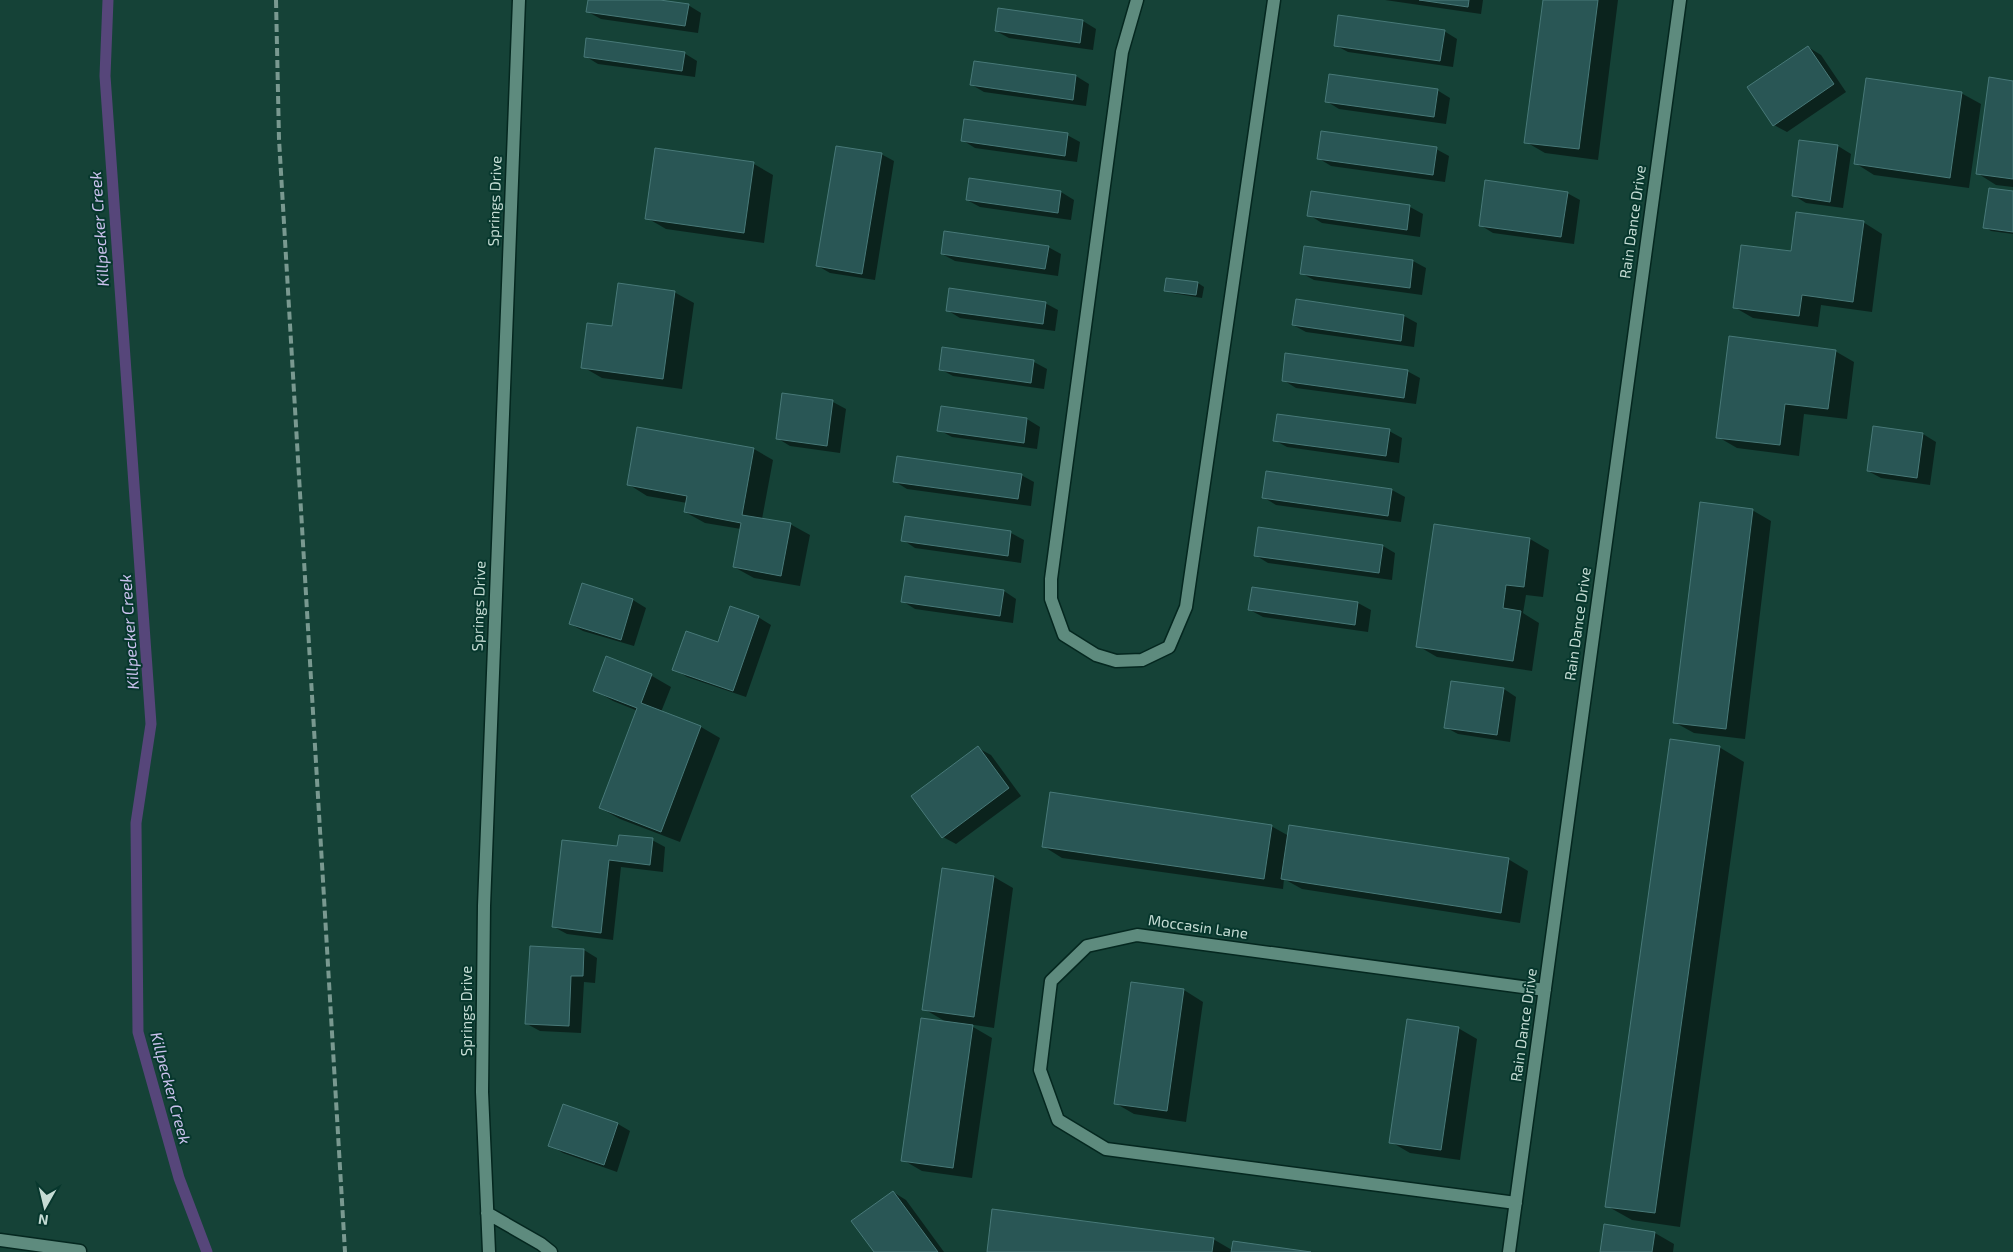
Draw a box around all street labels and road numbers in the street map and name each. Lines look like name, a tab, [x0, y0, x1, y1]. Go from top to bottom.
street label: Springs Drive	[483, 155, 505, 247]
street label: Rain Dance Drive	[1615, 164, 1649, 280]
street label: Springs Drive	[467, 560, 489, 652]
street label: Rain Dance Drive	[1560, 566, 1594, 682]
street label: Moccasin Lane	[1147, 910, 1249, 942]
street label: Springs Drive	[457, 966, 475, 1056]
street label: Rain Dance Drive	[1506, 967, 1540, 1083]

